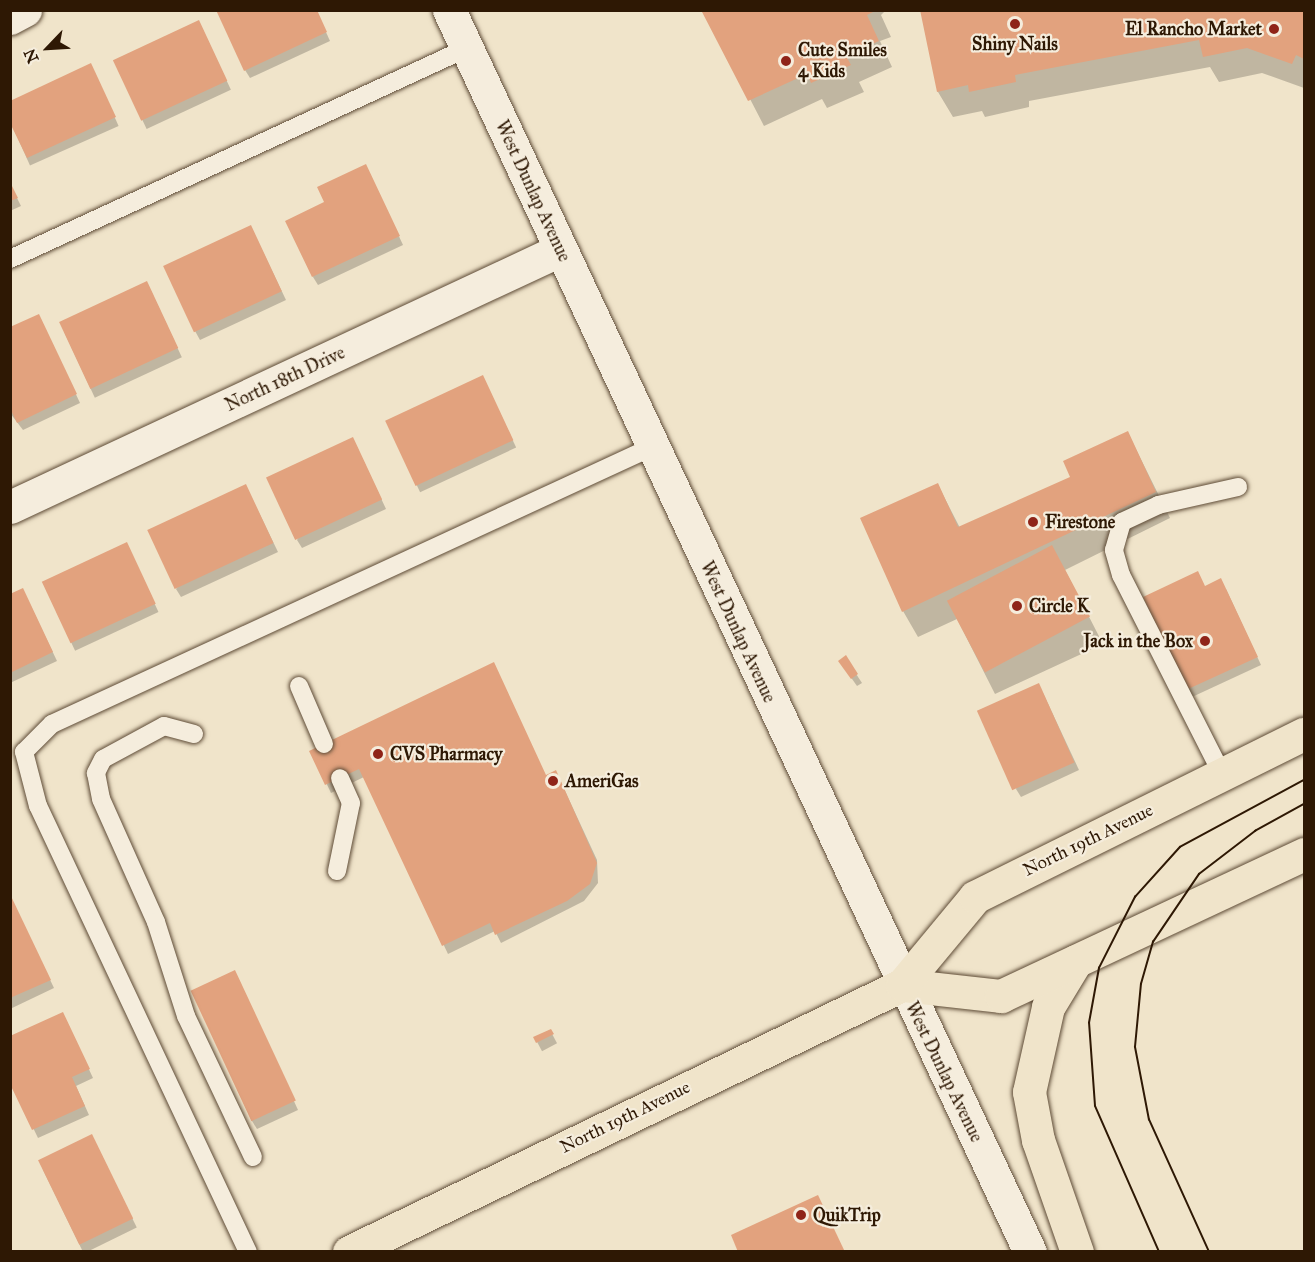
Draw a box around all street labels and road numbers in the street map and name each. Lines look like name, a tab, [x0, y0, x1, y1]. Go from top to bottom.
street label: West Dunlap Avenue	[491, 117, 575, 265]
street label: North 18th Drive	[222, 342, 348, 416]
street label: West Dunlap Avenue	[696, 558, 780, 706]
street label: North 19th Avenue	[1019, 799, 1157, 881]
street label: West Dunlap Avenue	[901, 998, 987, 1146]
street label: North 19th Avenue	[556, 1076, 694, 1158]

